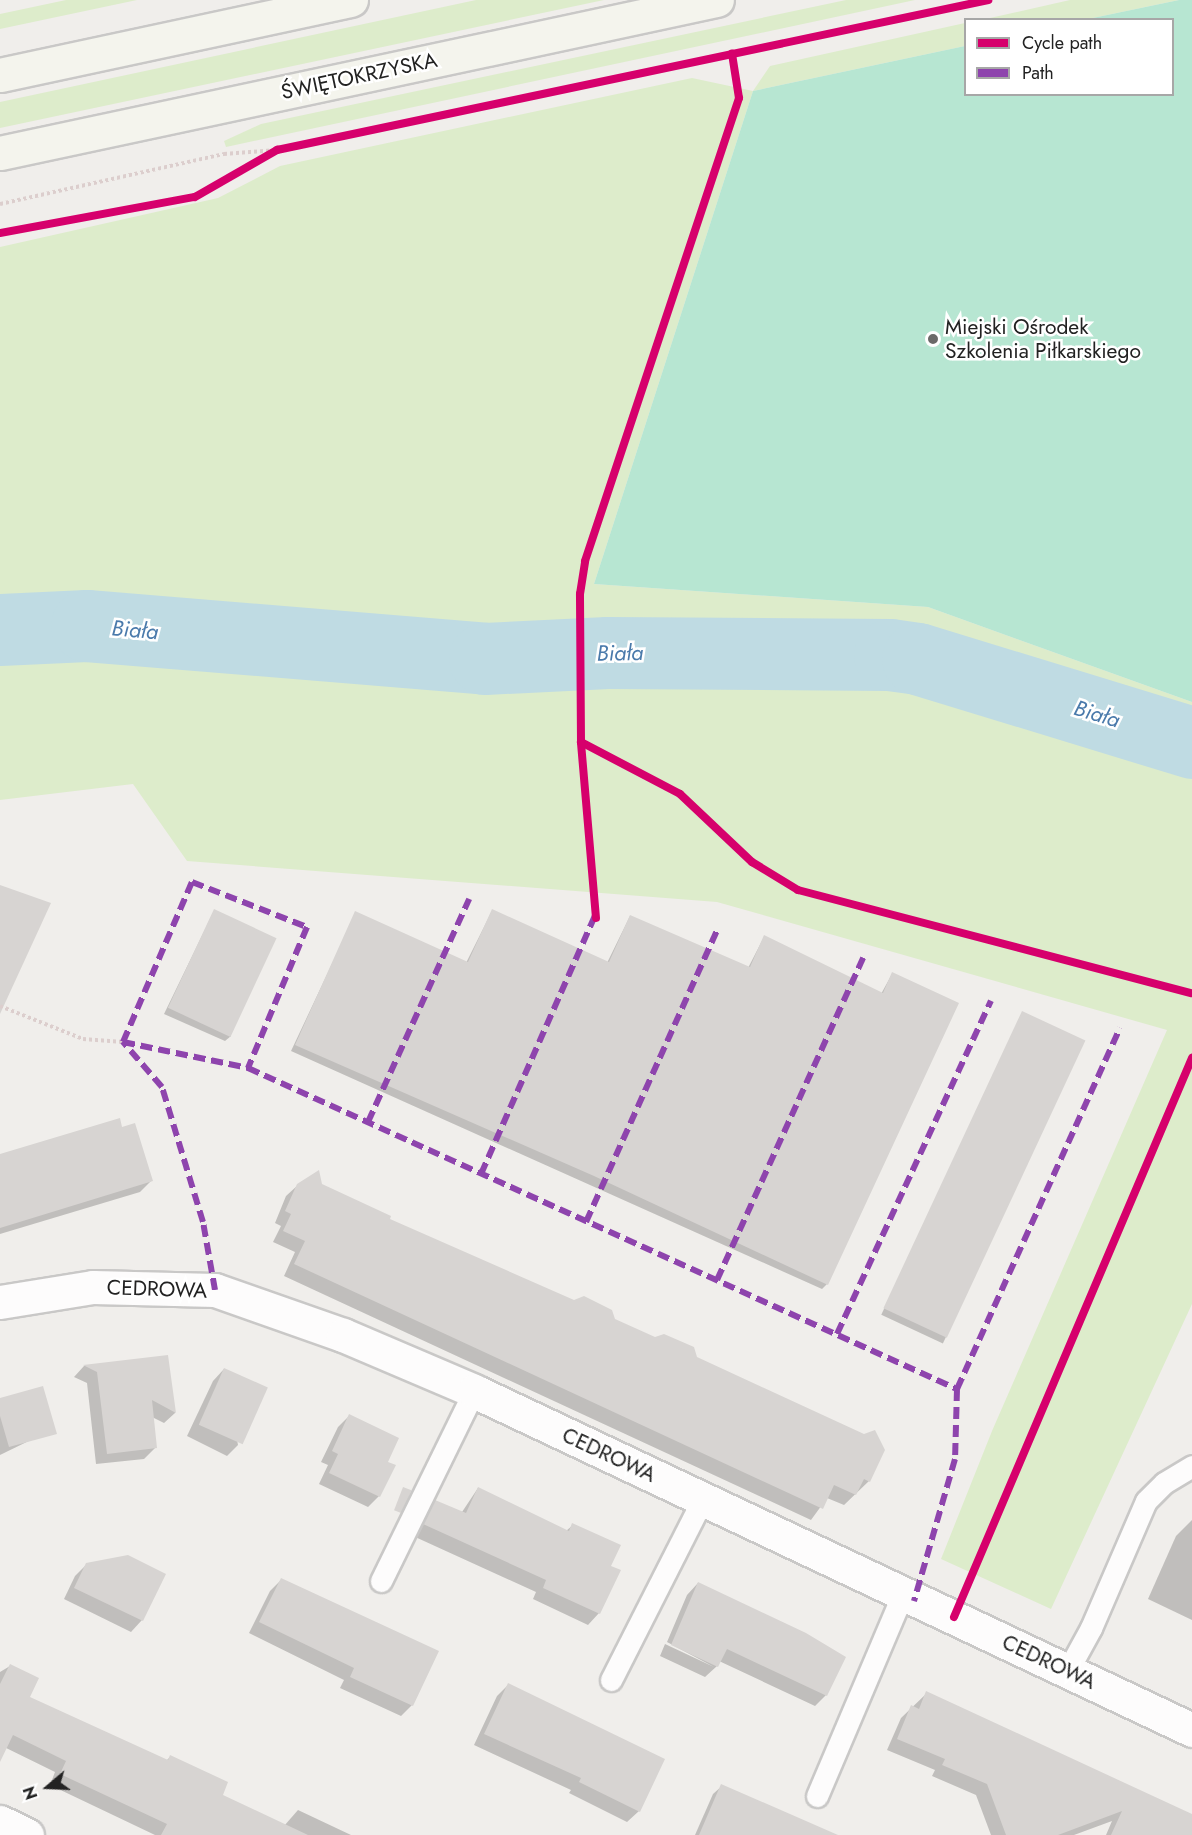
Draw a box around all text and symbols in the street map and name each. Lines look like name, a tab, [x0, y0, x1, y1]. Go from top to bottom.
legend	[964, 18, 1174, 96]
text: Cycle path	[1022, 30, 1102, 56]
street label: ŚWIĘTOKRZYSKA	[279, 47, 439, 105]
text: Path	[1022, 60, 1054, 86]
place label: Miejski Ośrodek Szkolenia Piłkarskiego	[945, 314, 1141, 364]
marker: Miejski Ośrodek Szkolenia Piłkarskiego	[926, 332, 940, 346]
water label: Biała	[111, 615, 159, 645]
water label: Biała	[596, 639, 644, 667]
water label: Biała	[1071, 695, 1123, 733]
street label: CEDROWA	[106, 1275, 208, 1303]
street label: CEDROWA	[558, 1422, 660, 1488]
street label: CEDROWA	[998, 1629, 1100, 1695]
north arrow	[18, 1757, 78, 1817]
text: N	[18, 1783, 43, 1803]

